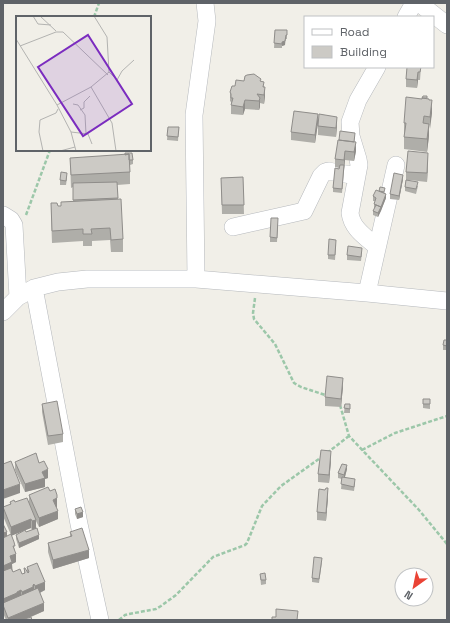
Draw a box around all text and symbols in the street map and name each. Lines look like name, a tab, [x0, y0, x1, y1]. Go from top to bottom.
inset map	[16, 16, 151, 151]
legend	[304, 16, 434, 68]
text: Road	[340, 24, 369, 40]
text: Building	[340, 44, 387, 60]
north arrow	[394, 567, 434, 607]
text: N	[402, 588, 415, 603]

